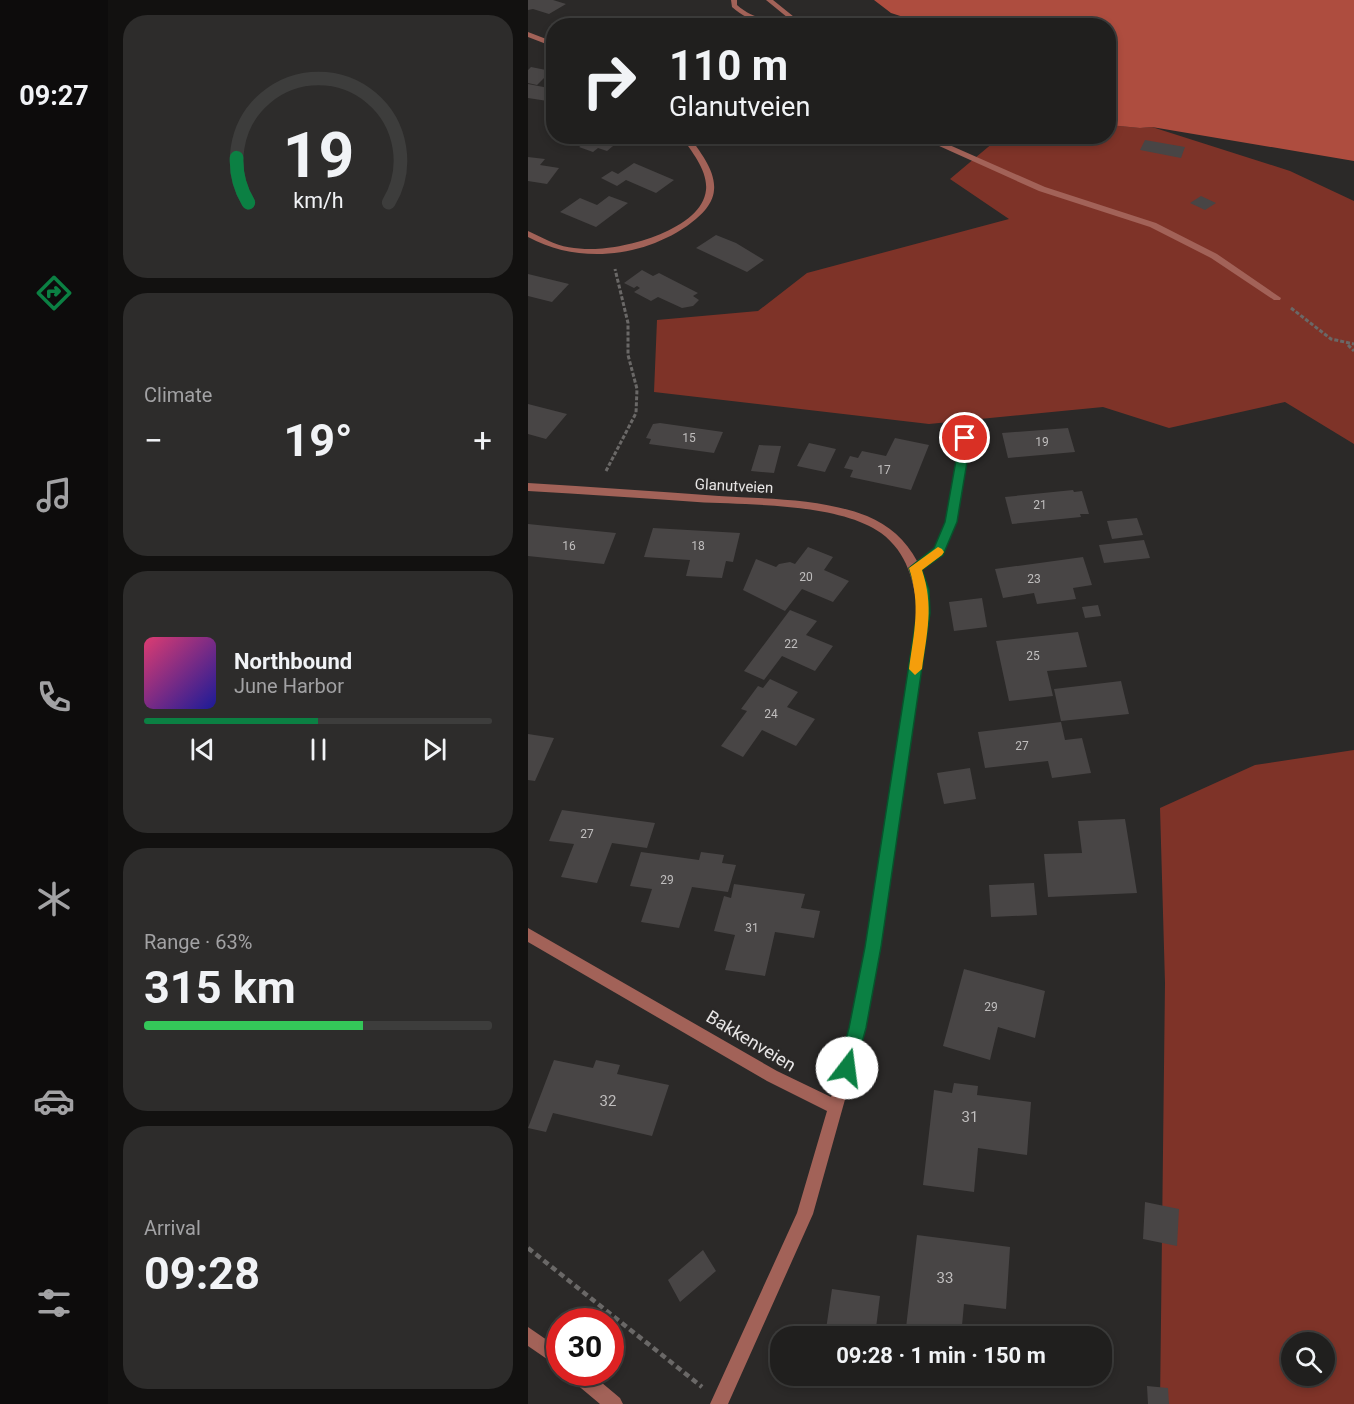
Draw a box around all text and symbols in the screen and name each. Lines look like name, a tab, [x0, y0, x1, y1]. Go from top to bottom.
text: 110 m	[669, 41, 788, 90]
icon: right	[570, 42, 648, 120]
text: 09:27	[19, 80, 89, 112]
text: Glanutveien	[669, 91, 810, 123]
text: 19	[282, 120, 354, 193]
text: km/h	[293, 189, 343, 214]
icon: directions	[33, 272, 75, 314]
text: Climate	[144, 383, 212, 407]
pin	[939, 412, 990, 463]
text: 19°	[283, 414, 353, 467]
text: −	[144, 421, 163, 460]
text: +	[473, 421, 492, 460]
icon: arrive	[948, 421, 981, 454]
house number: 15	[682, 431, 696, 445]
house number: 19	[1035, 435, 1049, 449]
house number: 17	[877, 463, 891, 477]
icon: music	[33, 474, 75, 516]
street label: Glanutveien	[694, 475, 774, 497]
house number: 21	[1033, 498, 1047, 512]
house number: 16	[562, 539, 576, 553]
house number: 18	[691, 539, 705, 553]
house number: 20	[799, 570, 813, 584]
house number: 23	[1027, 572, 1041, 586]
house number: 22	[784, 637, 798, 651]
text: Northbound	[234, 649, 352, 674]
house number: 25	[1026, 649, 1040, 663]
text: June Harbor	[234, 674, 344, 698]
icon: phone	[33, 676, 75, 718]
house number: 24	[764, 707, 778, 721]
icon: previous	[186, 733, 219, 766]
icon: pause	[302, 733, 335, 766]
icon: next	[418, 733, 451, 766]
house number: 27	[1015, 739, 1029, 753]
house number: 27	[580, 827, 594, 841]
house number: 29	[660, 873, 674, 887]
icon: climate	[33, 878, 75, 920]
house number: 31	[745, 921, 759, 935]
text: Range · 63%	[144, 930, 252, 954]
text: 315 km	[144, 961, 296, 1014]
house number: 29	[984, 1000, 998, 1014]
street label: Bakkenveien	[703, 1006, 800, 1075]
position arrow	[815, 1036, 879, 1100]
icon: car	[33, 1080, 75, 1122]
house number: 32	[600, 1092, 616, 1110]
house number: 31	[962, 1108, 978, 1126]
text: Arrival	[144, 1216, 201, 1240]
text: 09:28	[144, 1247, 260, 1300]
house number: 33	[937, 1269, 953, 1287]
icon: filters	[33, 1282, 75, 1324]
speed limit sign: 30	[546, 1308, 624, 1386]
map controls	[1281, 1332, 1335, 1386]
button: search	[1281, 1332, 1335, 1386]
text: 09:28 · 1 min · 150 m	[836, 1343, 1046, 1368]

